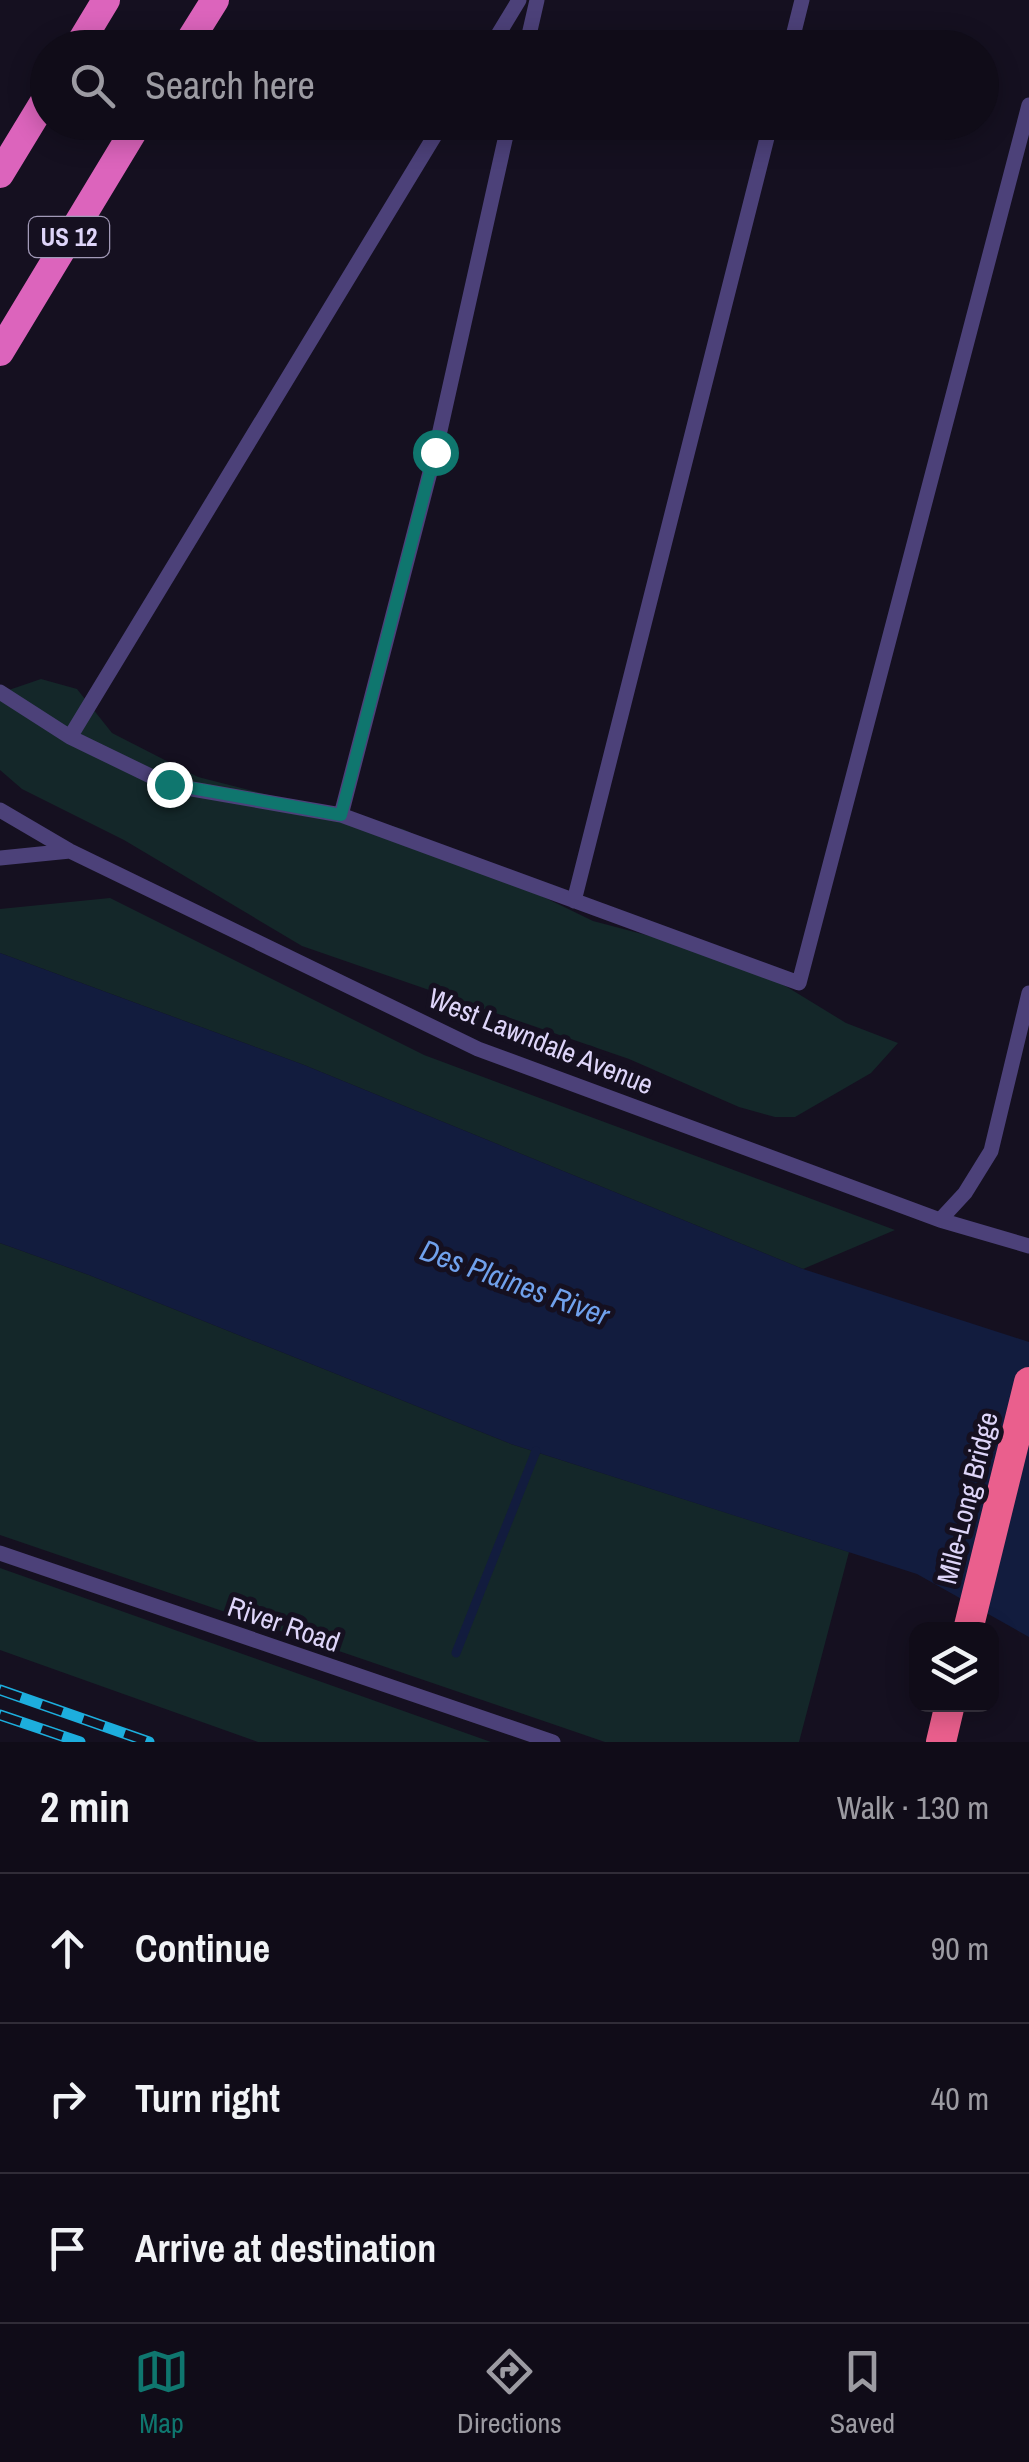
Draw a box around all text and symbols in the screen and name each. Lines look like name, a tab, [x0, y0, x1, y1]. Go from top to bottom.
search box	[30, 30, 999, 140]
icon: search	[65, 58, 120, 113]
text: Search here	[145, 60, 315, 111]
road number: US 12	[29, 217, 109, 257]
route start	[413, 430, 459, 476]
route end	[147, 762, 193, 808]
street label: West Lawndale Avenue	[423, 979, 659, 1103]
water label: Des Plaines River	[415, 1229, 616, 1335]
street label: Mile-Long Bridge	[927, 1408, 1007, 1588]
street label: River Road	[223, 1587, 345, 1661]
map controls	[909, 1622, 999, 1712]
button: layers	[909, 1622, 999, 1712]
text: 2 min	[40, 1779, 130, 1835]
text: Walk · 130 m	[837, 1786, 989, 1829]
icon: ahead	[40, 1921, 95, 1976]
text: Continue	[135, 1923, 270, 1974]
text: 90 m	[931, 1927, 989, 1970]
icon: right	[40, 2071, 95, 2126]
text: Turn right	[135, 2073, 280, 2124]
text: 40 m	[931, 2077, 989, 2120]
icon: arrive	[40, 2221, 95, 2276]
text: Arrive at destination	[135, 2223, 436, 2274]
tab: Map	[134, 2344, 189, 2442]
tab: Directions	[457, 2344, 562, 2442]
tab: Saved	[830, 2344, 895, 2442]

